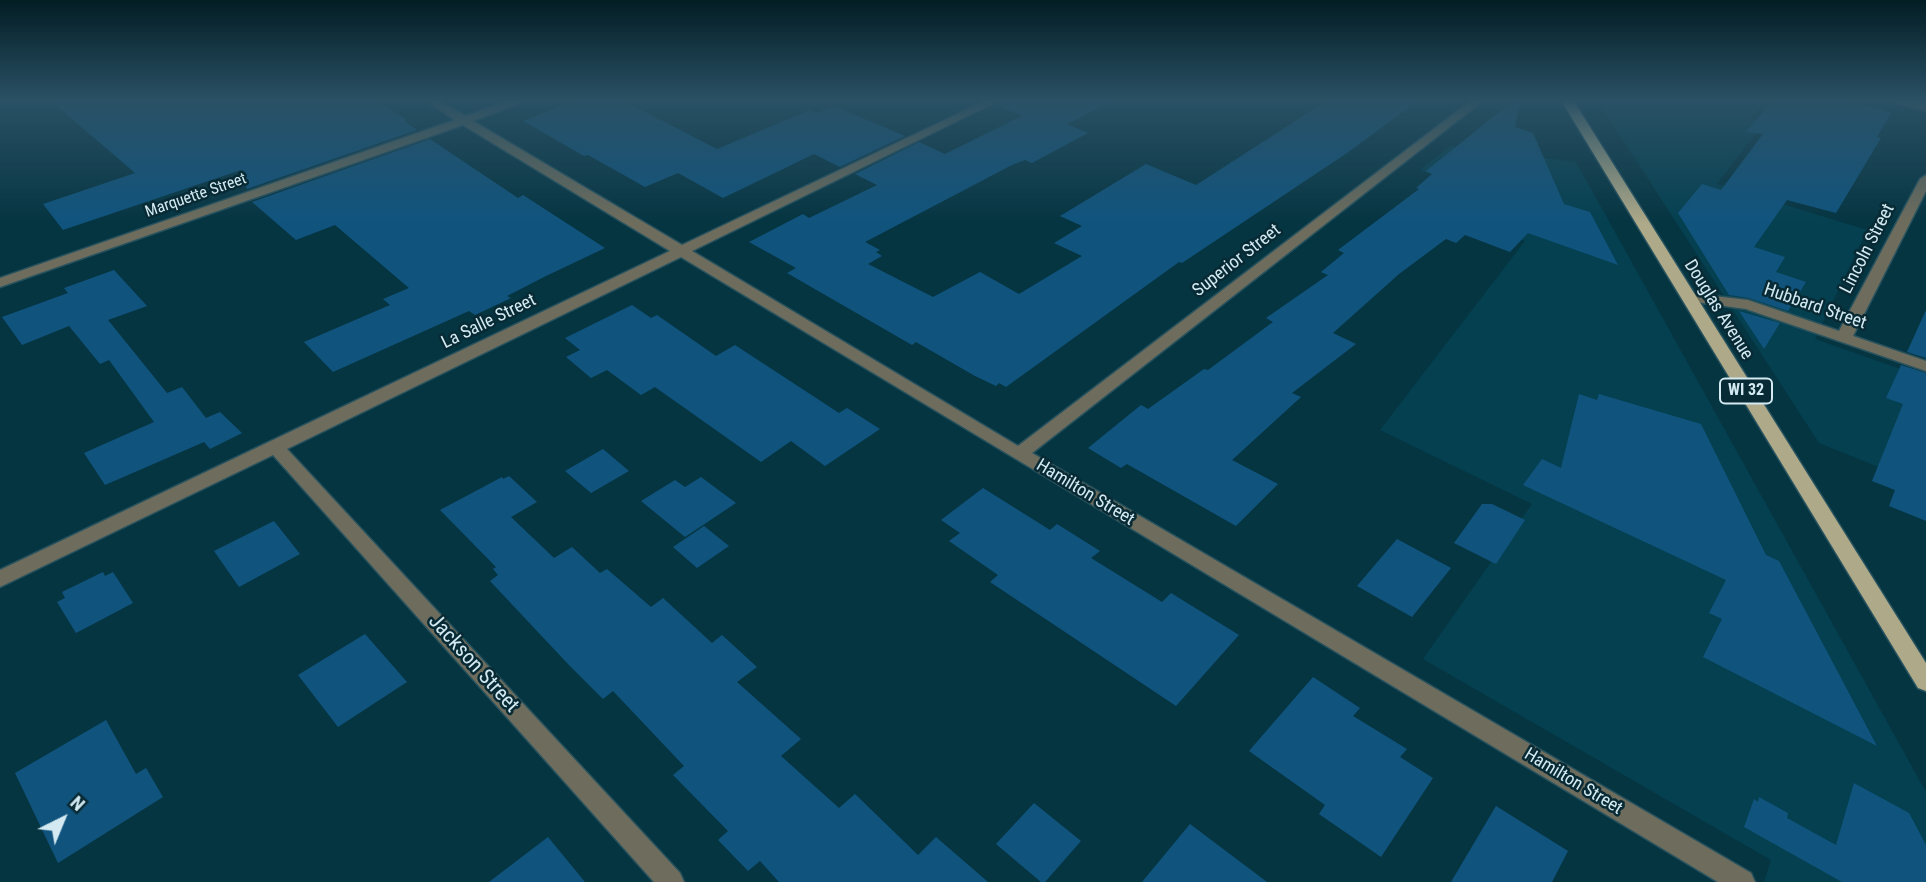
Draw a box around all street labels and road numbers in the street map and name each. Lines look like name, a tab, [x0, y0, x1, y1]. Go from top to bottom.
street label: Marquette Street	[143, 170, 249, 222]
street label: Lincoln Street	[1836, 200, 1900, 298]
street label: Superior Street	[1189, 220, 1285, 302]
street label: Douglas Avenue	[1679, 256, 1757, 364]
street label: Hubbard Street	[1761, 279, 1869, 335]
street label: La Salle Street	[438, 290, 540, 354]
road number: WI 32	[1720, 378, 1772, 404]
street label: Hamilton Street	[1032, 455, 1138, 531]
street label: Jackson Street	[422, 610, 524, 718]
street label: Hamilton Street	[1520, 744, 1626, 820]

